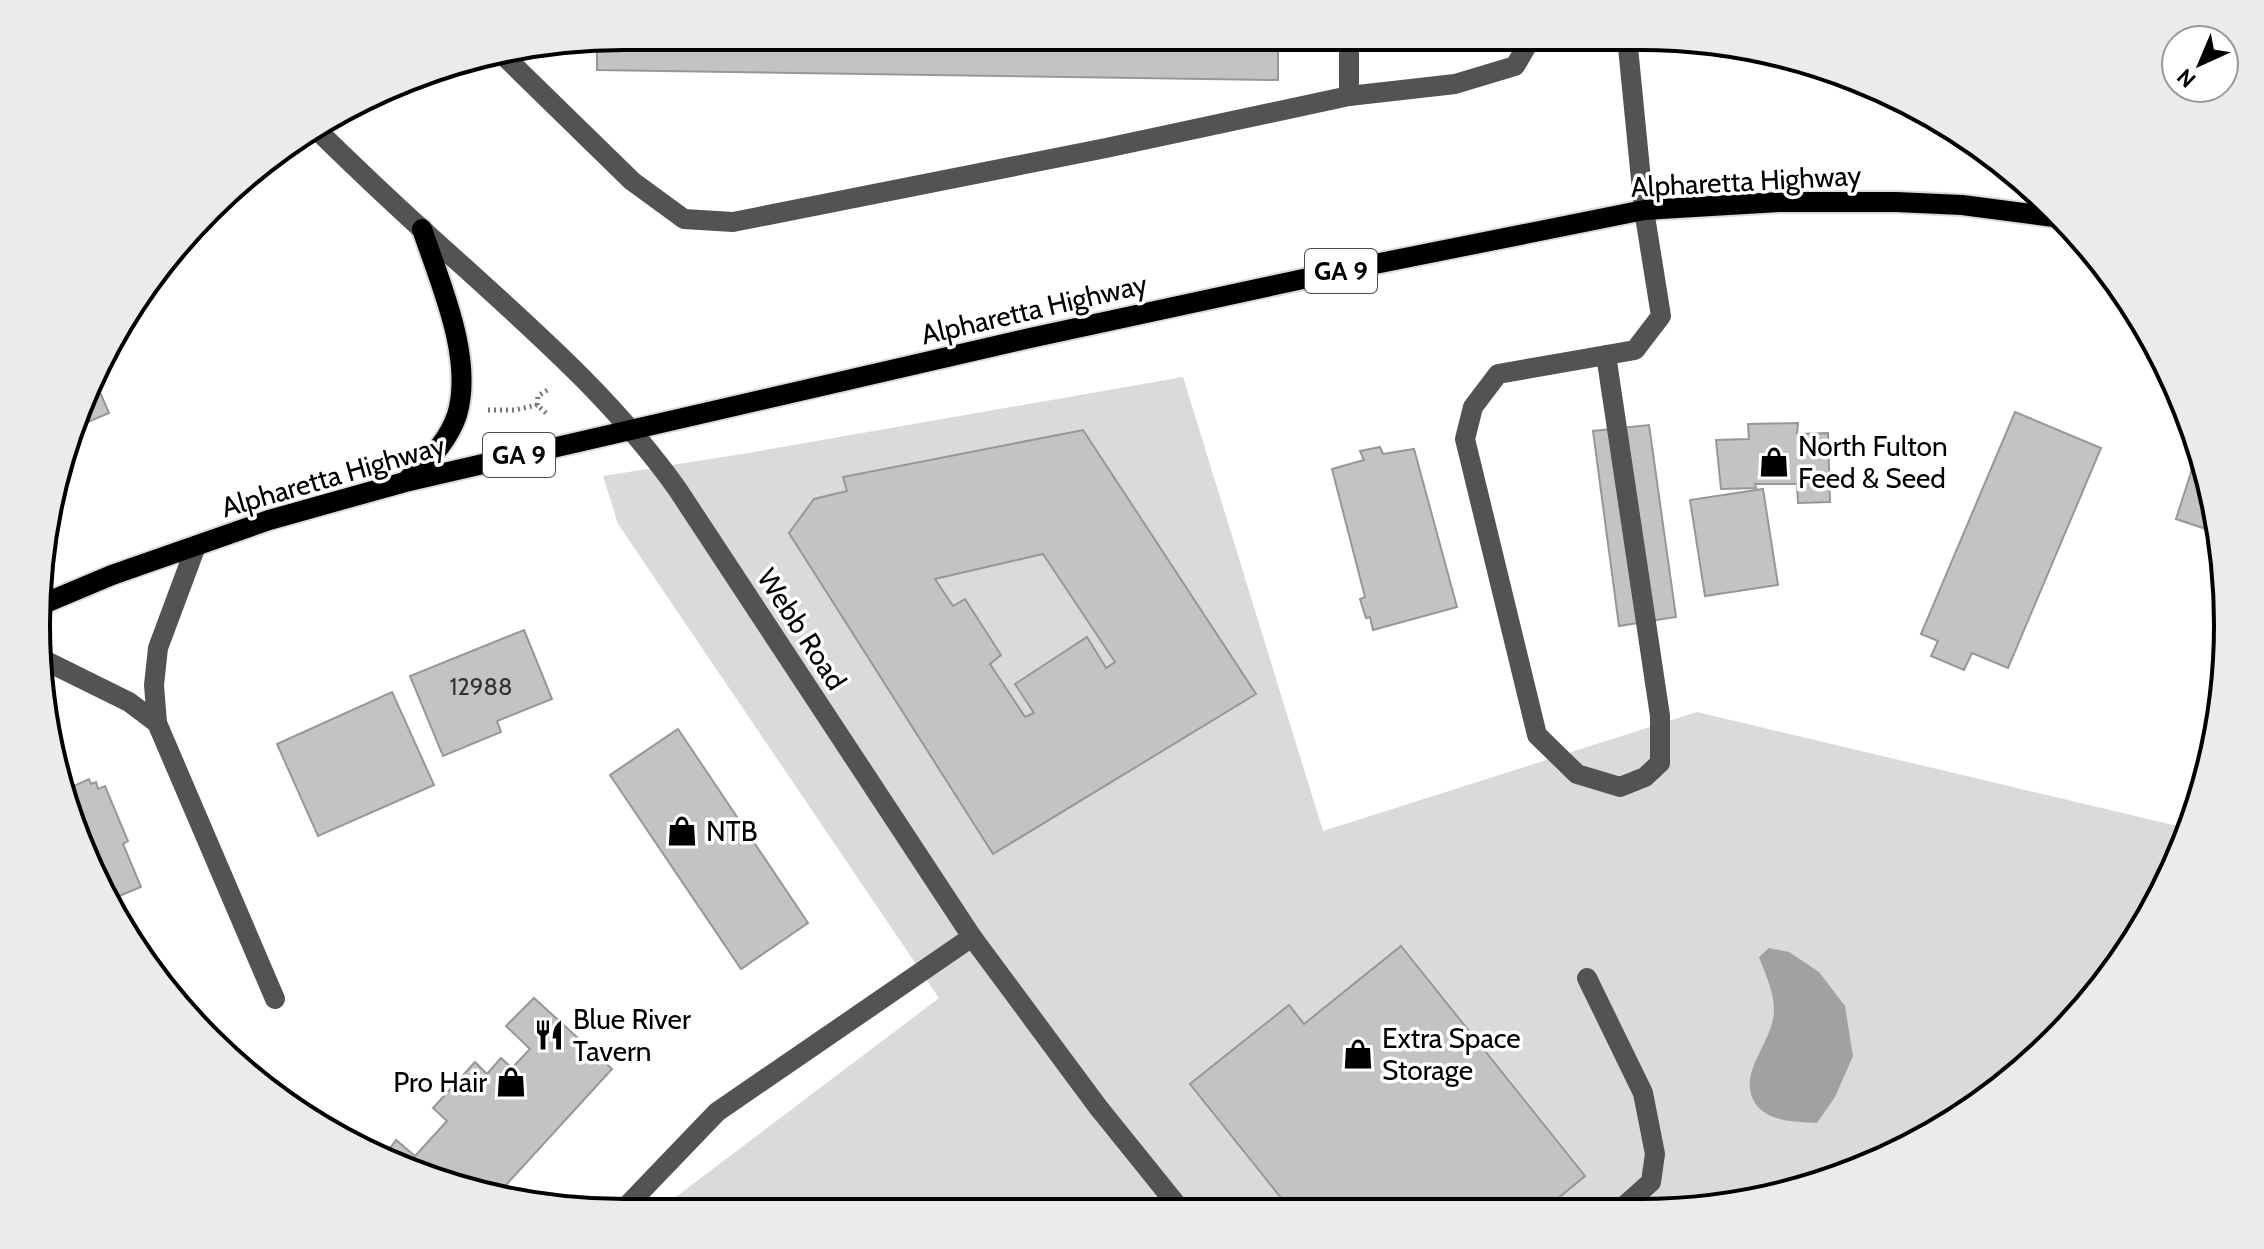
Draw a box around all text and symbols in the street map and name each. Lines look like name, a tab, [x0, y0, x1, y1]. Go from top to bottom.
north arrow	[2160, 24, 2240, 104]
text: N	[2171, 63, 2201, 93]
street label: Alpharetta Highway	[1630, 158, 1862, 204]
road number: GA 9	[1305, 249, 1377, 293]
street label: Alpharetta Highway	[918, 266, 1150, 352]
street label: Alpharetta Highway	[217, 428, 449, 524]
place label: North Fulton Feed & Seed	[1798, 429, 1948, 495]
road number: GA 9	[483, 433, 555, 477]
shop icon: North Fulton Feed & Seed	[1757, 445, 1791, 479]
street label: Webb Road	[750, 562, 854, 696]
house number: 12988	[449, 672, 513, 701]
shop icon: NTB	[665, 814, 699, 848]
place label: NTB	[706, 814, 757, 848]
place label: Blue River Tavern	[573, 1002, 691, 1068]
restaurant icon: Blue River Tavern	[532, 1018, 566, 1052]
place label: Extra Space Storage	[1382, 1021, 1521, 1087]
shop icon: Extra Space Storage	[1341, 1037, 1375, 1071]
place label: Pro Hair	[393, 1065, 487, 1099]
shop icon: Pro Hair	[494, 1065, 528, 1099]

